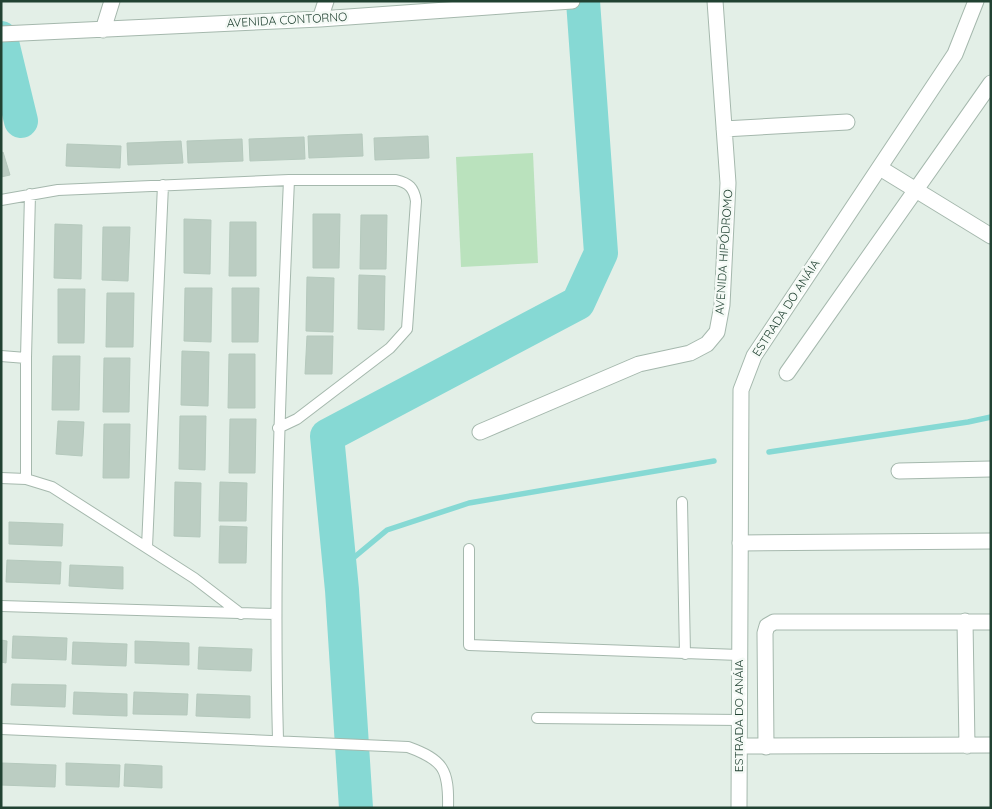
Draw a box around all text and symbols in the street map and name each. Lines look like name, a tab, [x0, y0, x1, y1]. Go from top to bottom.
street label: AVENIDA CONTORNO	[226, 9, 348, 30]
street label: AVENIDA HIPÓDROMO	[712, 189, 735, 315]
street label: ESTRADA DO ANÁIA	[749, 256, 823, 359]
street label: ESTRADA DO ANÁIA	[731, 660, 746, 772]

